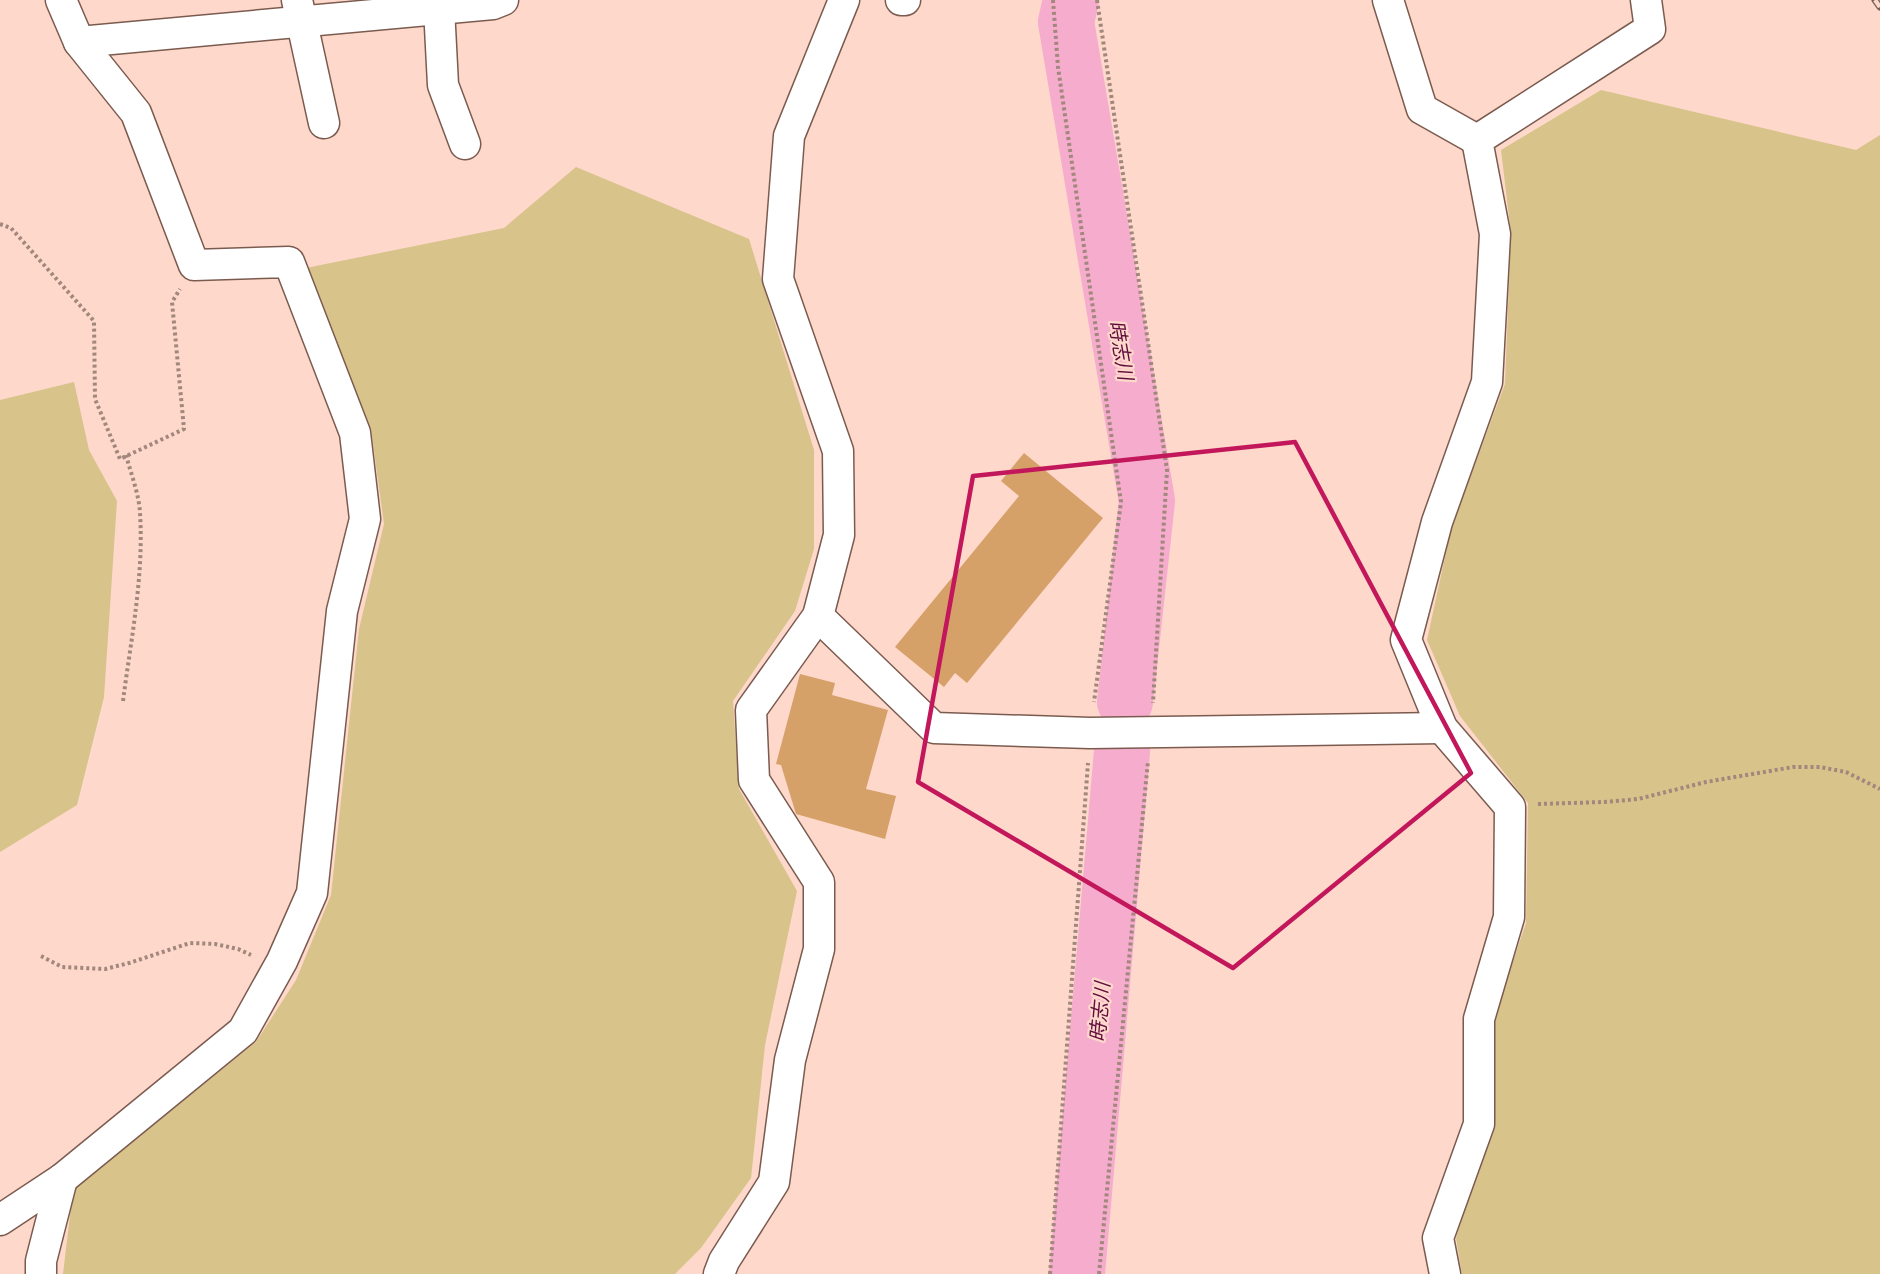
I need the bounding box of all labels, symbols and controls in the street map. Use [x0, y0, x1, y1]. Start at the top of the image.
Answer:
water label: 時志川 [1105, 318, 1139, 384]
water label: 時志川 [1084, 979, 1114, 1043]

